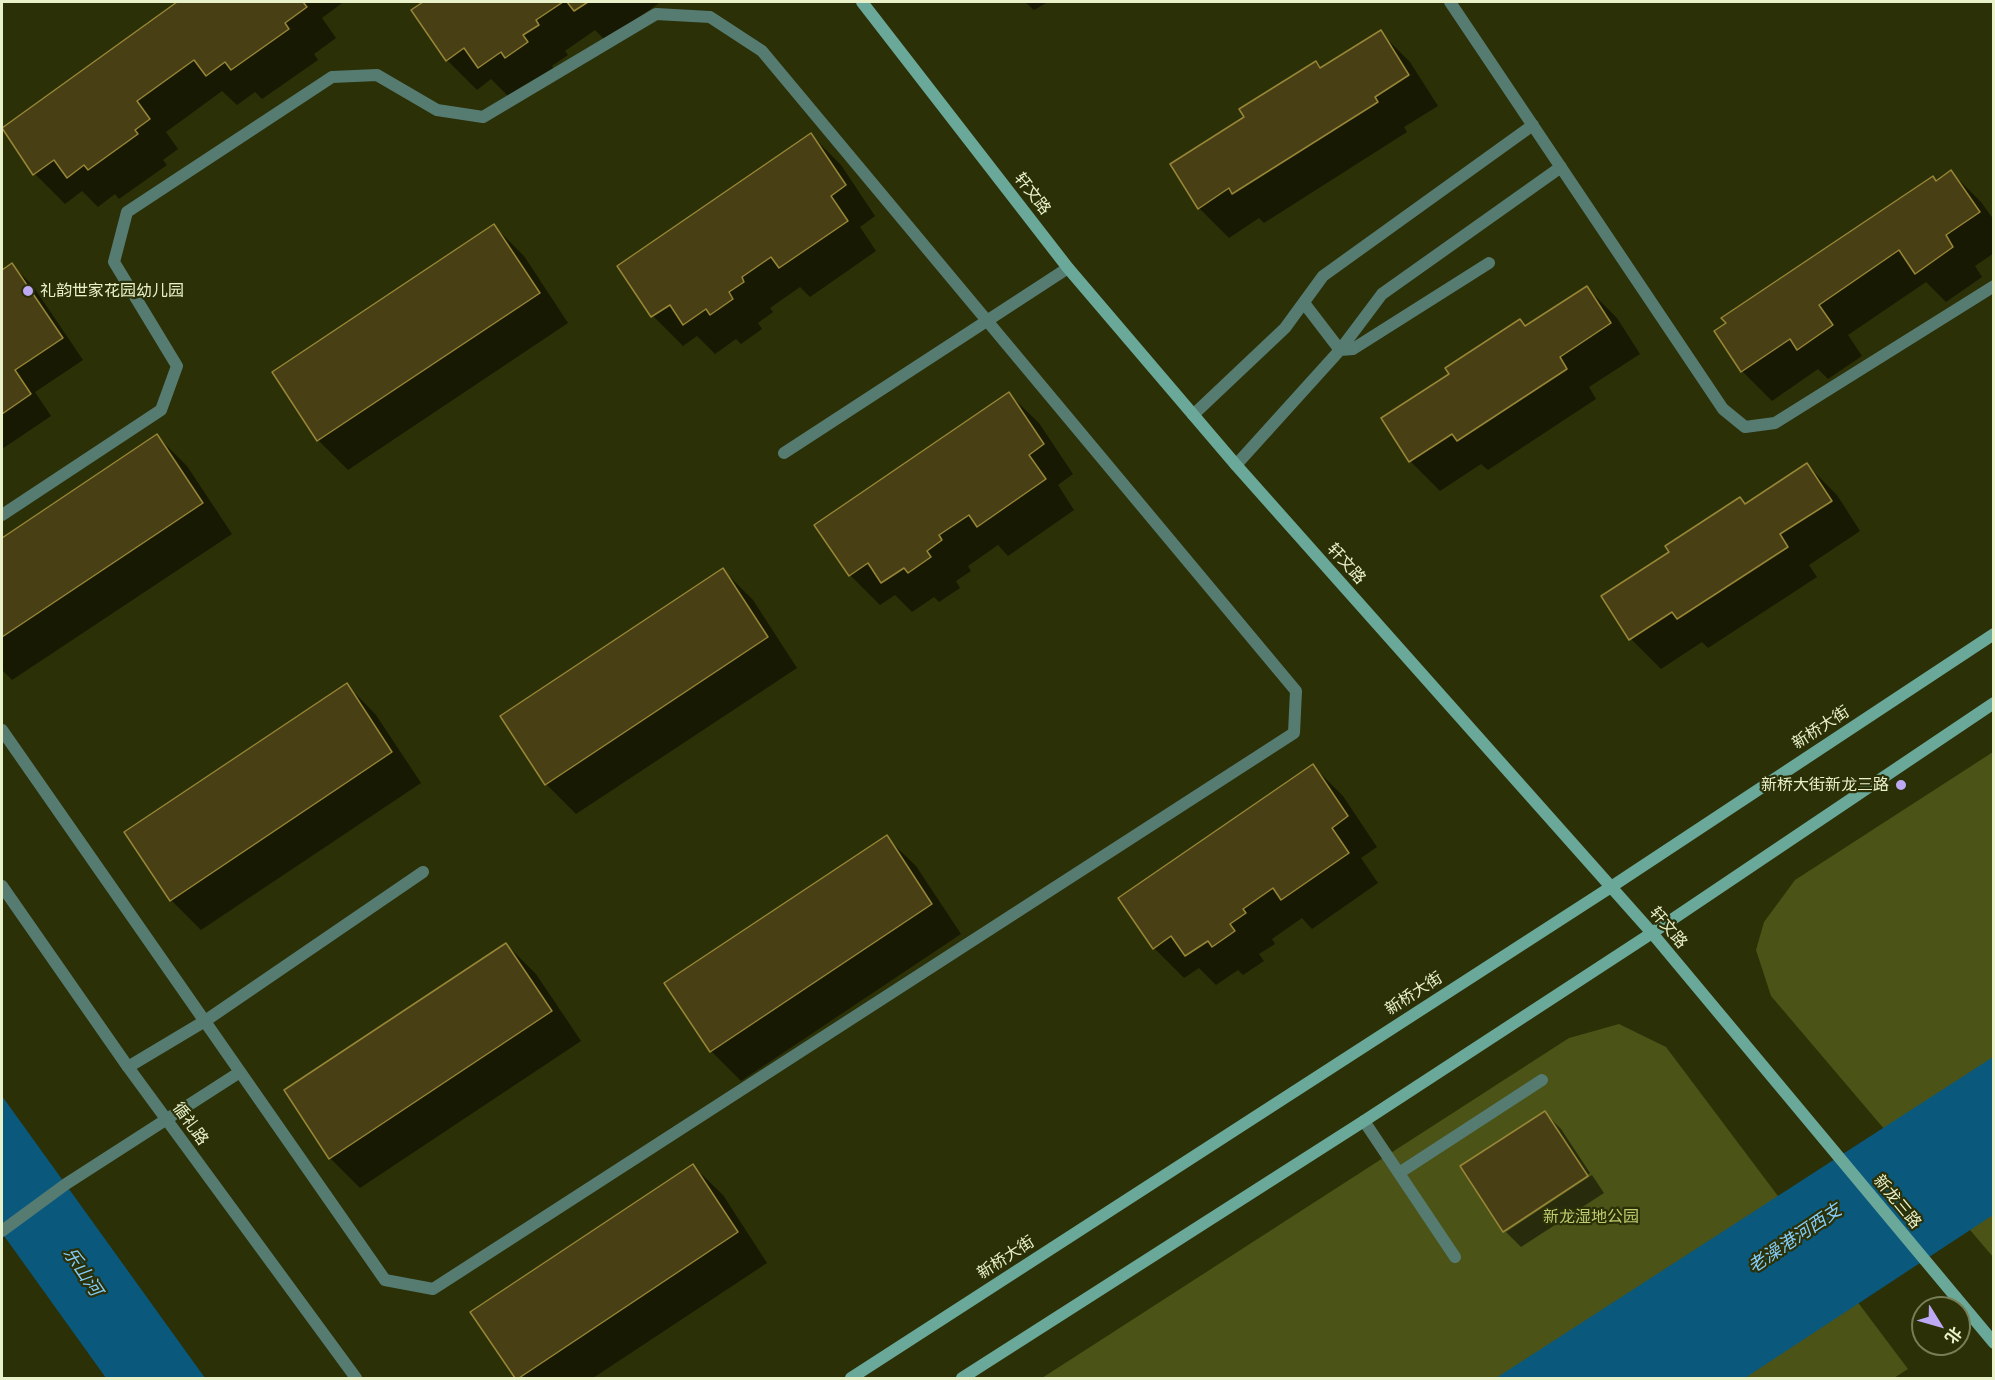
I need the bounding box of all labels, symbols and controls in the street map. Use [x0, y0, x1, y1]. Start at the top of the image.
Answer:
street label: 轩文路 [1010, 169, 1054, 219]
place label: 礼韵世家花园幼儿园 [40, 281, 184, 301]
marker: 礼韵世家花园幼儿园 [21, 284, 35, 298]
street label: 轩文路 [1323, 540, 1369, 588]
street label: 新桥大街 [1789, 703, 1853, 753]
place label: 新桥大街新龙三路 [1761, 775, 1889, 795]
marker: 新桥大街新龙三路 [1894, 778, 1908, 792]
street label: 轩文路 [1645, 903, 1691, 953]
street label: 新桥大街 [1382, 969, 1446, 1019]
street label: 循礼路 [168, 1099, 212, 1149]
street label: 新龙三路 [1869, 1171, 1925, 1233]
water label: 老澡港河西支 [1744, 1200, 1846, 1278]
park label: 新龙湿地公园 [1543, 1207, 1639, 1227]
street label: 新桥大街 [974, 1233, 1038, 1283]
water label: 乐山河 [58, 1244, 106, 1300]
north arrow [1911, 1296, 1971, 1356]
text: 北 [1940, 1323, 1967, 1349]

